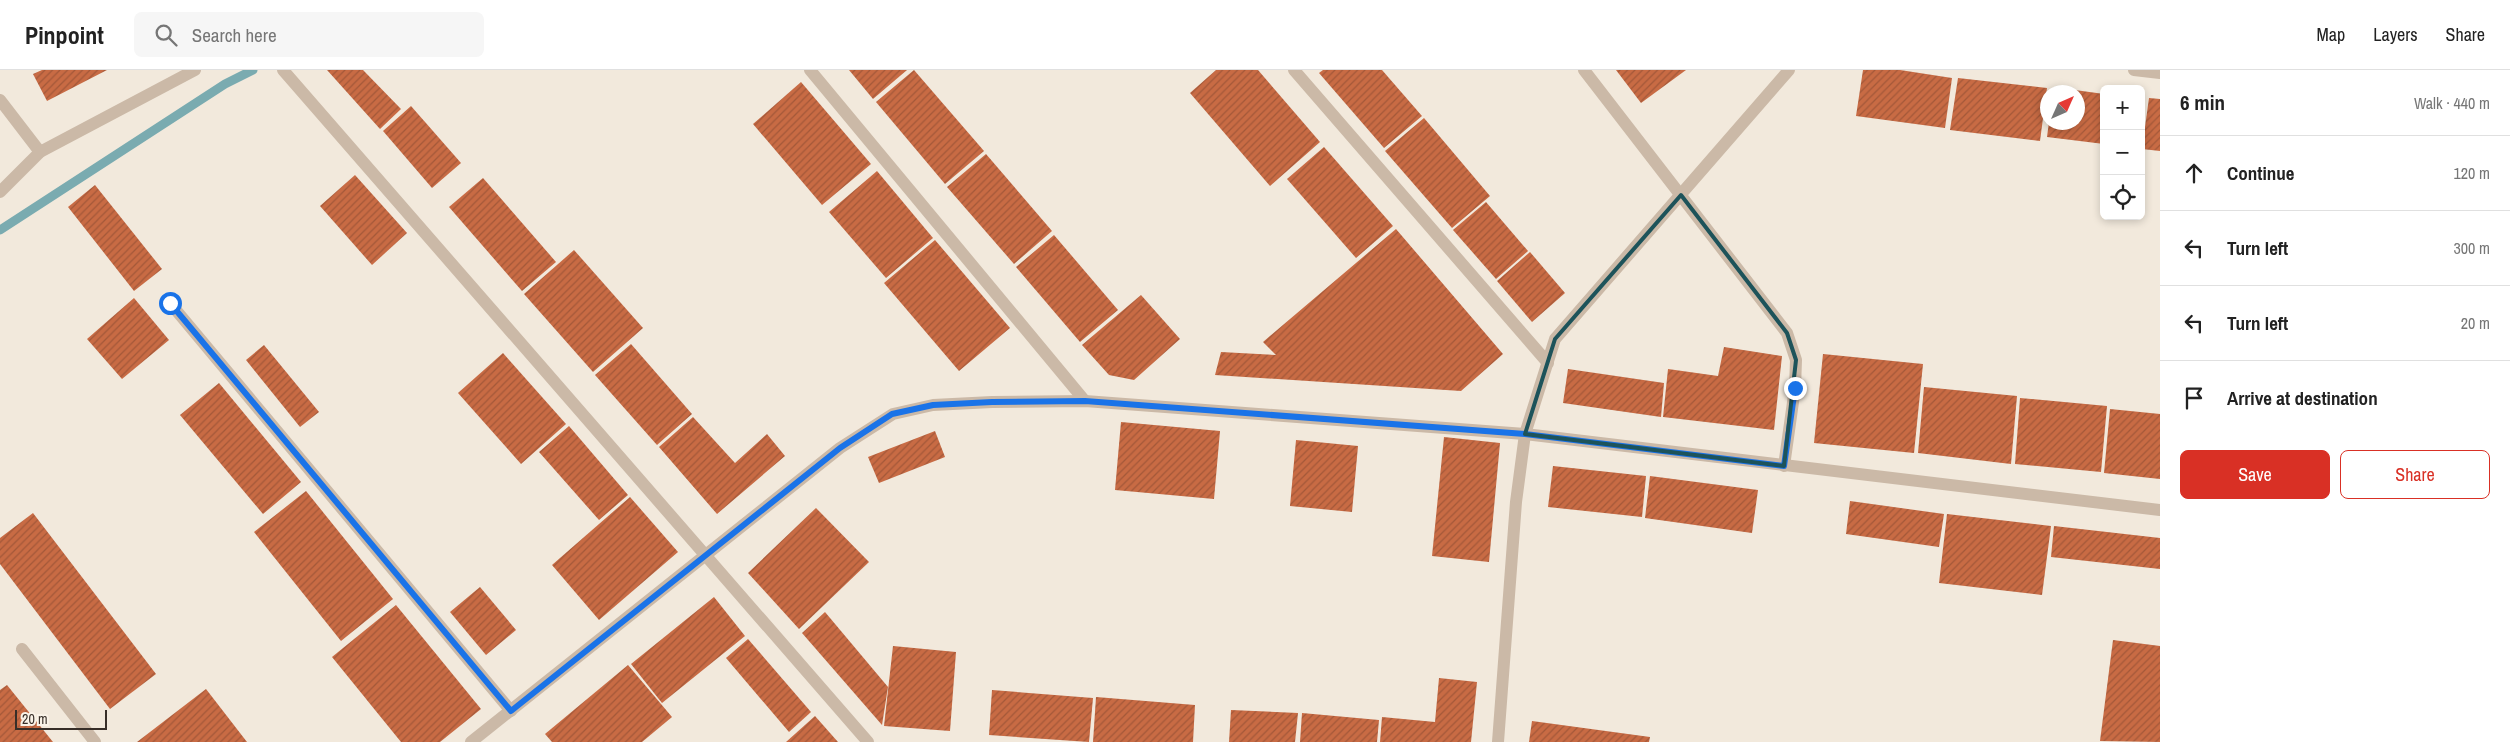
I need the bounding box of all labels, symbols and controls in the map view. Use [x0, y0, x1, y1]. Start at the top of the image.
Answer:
search box [134, 12, 484, 57]
text: Pinpoint [25, 19, 104, 51]
icon: search [152, 21, 180, 49]
text: Search here [192, 22, 277, 48]
text: Map [2317, 22, 2345, 47]
text: Layers [2373, 22, 2418, 47]
text: Share [2446, 22, 2485, 47]
north arrow [2040, 85, 2085, 130]
map controls [2100, 85, 2145, 220]
button: + [2100, 85, 2145, 130]
text: 6 min [2180, 88, 2225, 117]
text: Walk · 440 m [2414, 92, 2490, 114]
button: − [2100, 130, 2145, 175]
icon: ahead [2180, 159, 2208, 187]
text: Continue [2227, 160, 2295, 186]
text: 120 m [2454, 162, 2490, 184]
button: locate [2100, 175, 2145, 220]
icon: left [2180, 234, 2208, 262]
text: Turn left [2227, 235, 2288, 261]
text: 300 m [2454, 237, 2490, 259]
route start [159, 292, 182, 315]
icon: left [2180, 309, 2208, 337]
text: Turn left [2227, 310, 2288, 336]
text: 20 m [2461, 312, 2490, 334]
route end [1784, 377, 1807, 400]
icon: arrive [2180, 384, 2208, 412]
text: Arrive at destination [2227, 385, 2378, 411]
button: Save [2180, 450, 2330, 499]
button: Share [2340, 450, 2490, 499]
scale bar [15, 707, 108, 730]
text: 20 m [22, 710, 48, 728]

